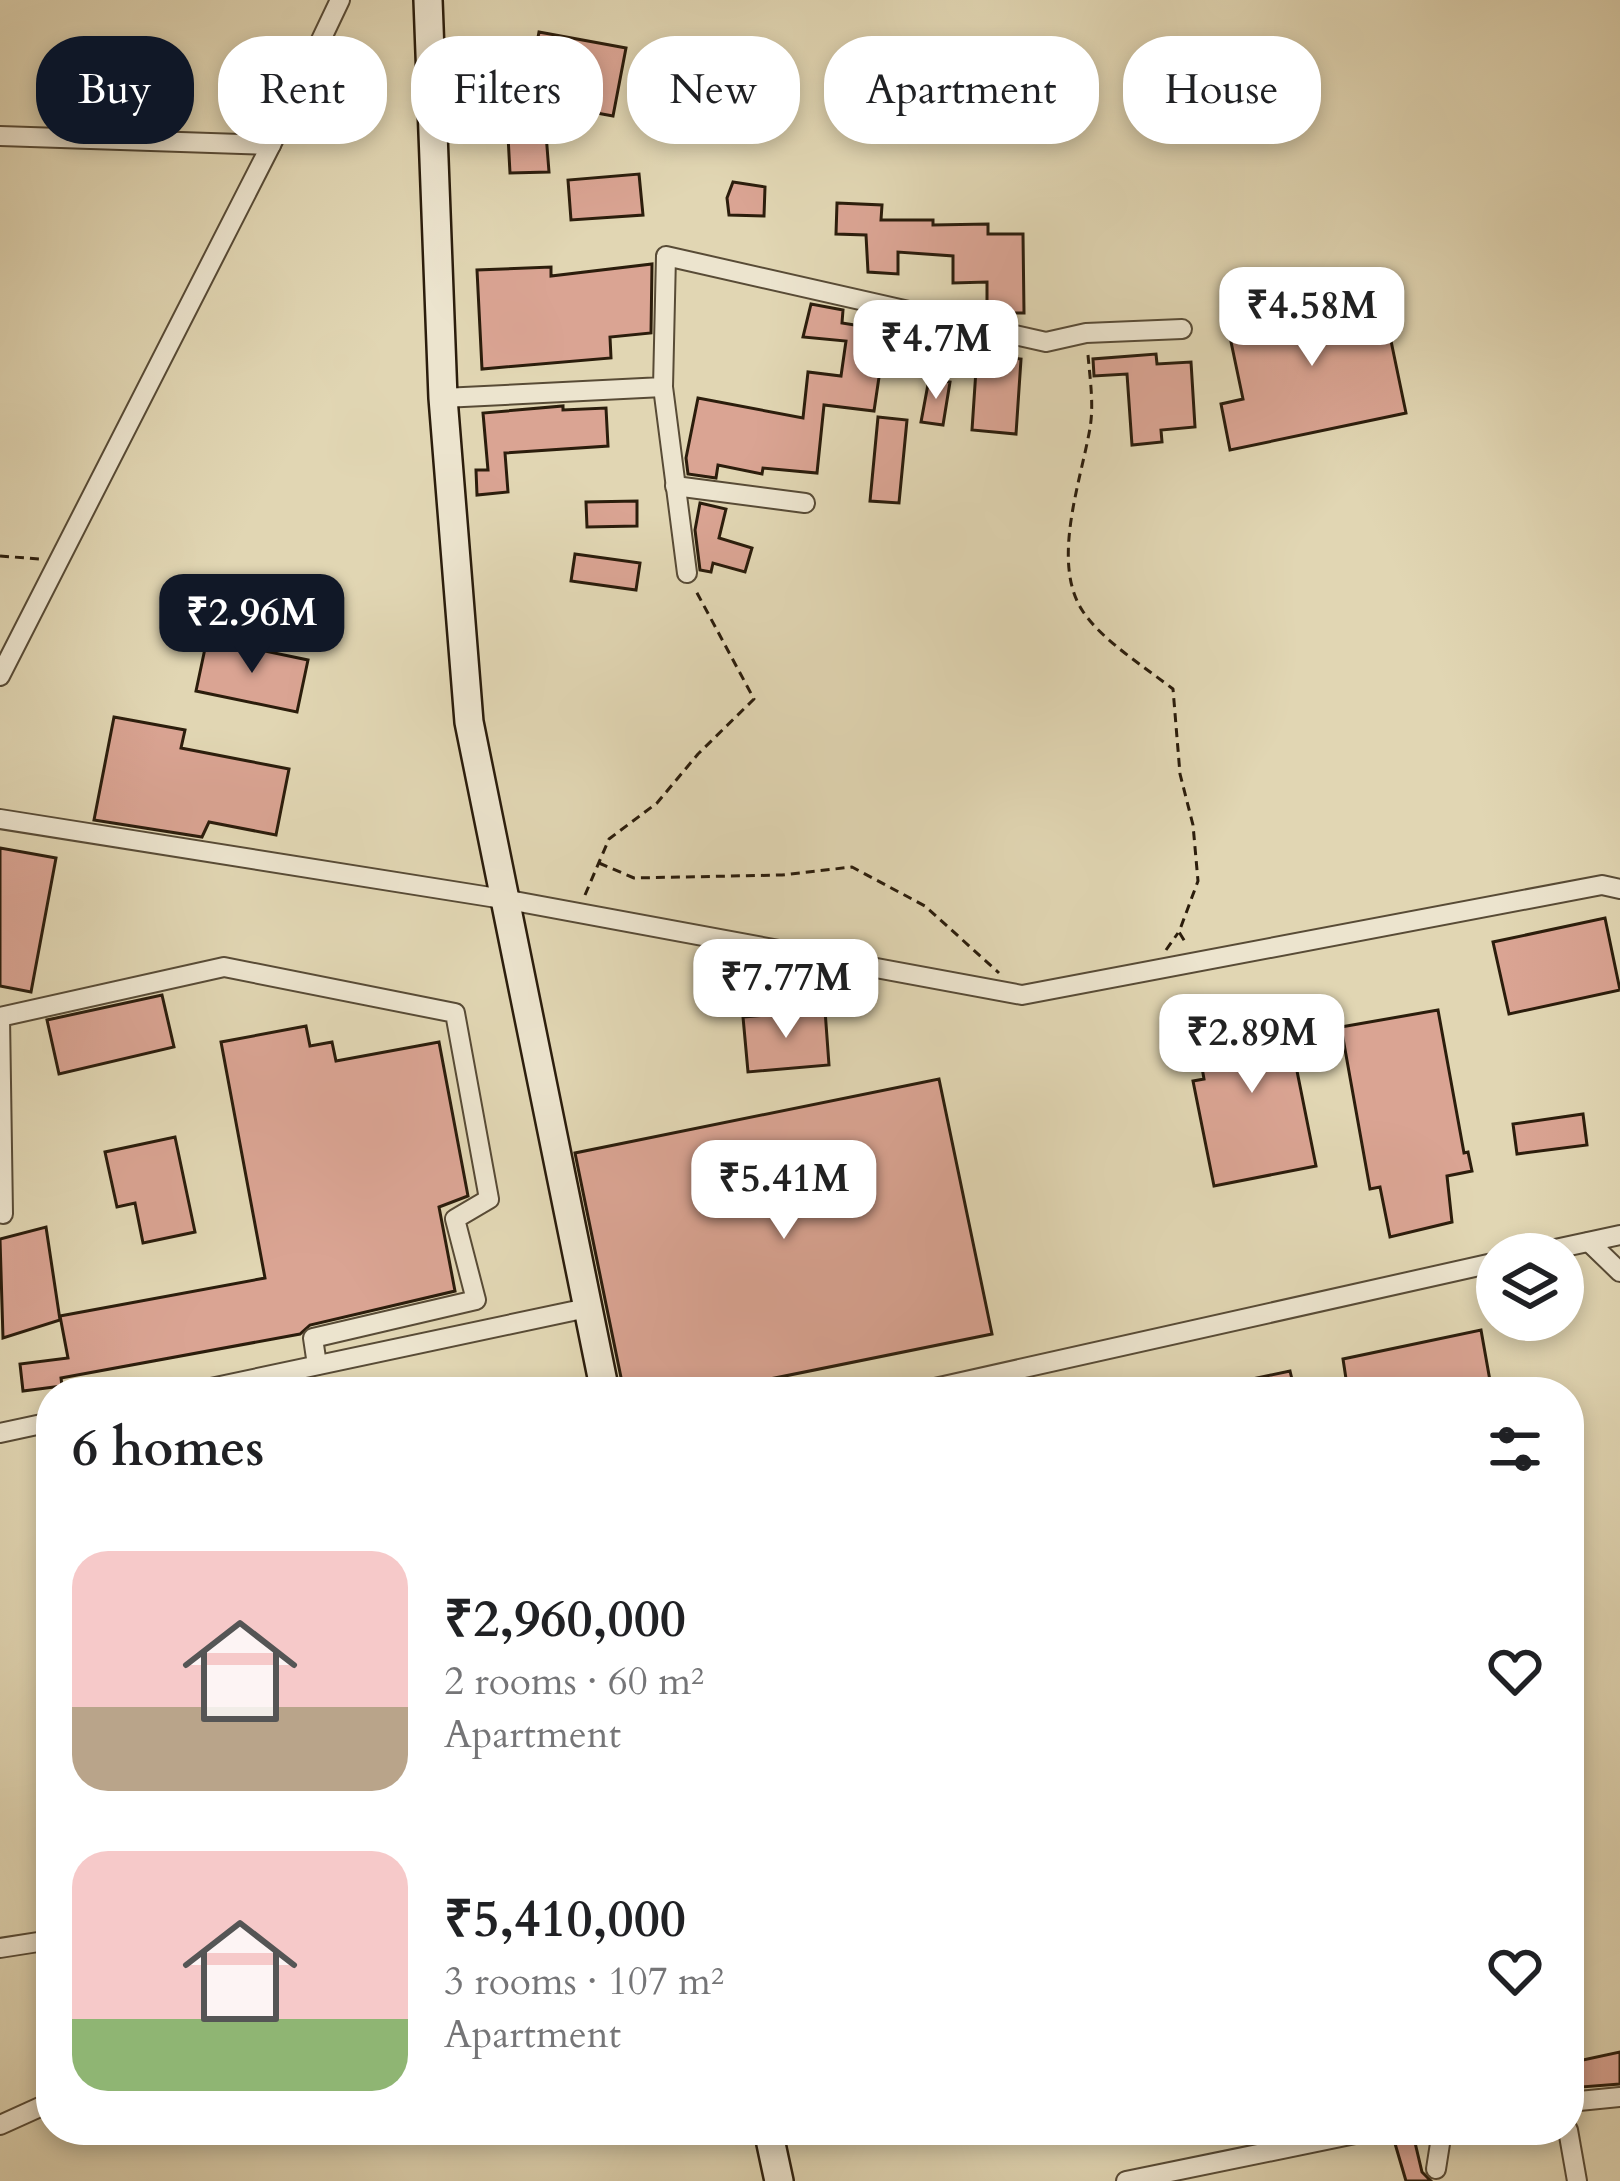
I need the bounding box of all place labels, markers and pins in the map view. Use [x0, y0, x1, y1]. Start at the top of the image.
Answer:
pin: ₹4.58M [1214, 267, 1410, 369]
pin: ₹4.7M [852, 300, 1020, 402]
pin: ₹2.96M [154, 574, 350, 676]
pin: ₹7.77M [688, 939, 884, 1041]
pin: ₹2.89M [1154, 994, 1350, 1096]
pin: ₹5.41M [686, 1140, 882, 1242]

